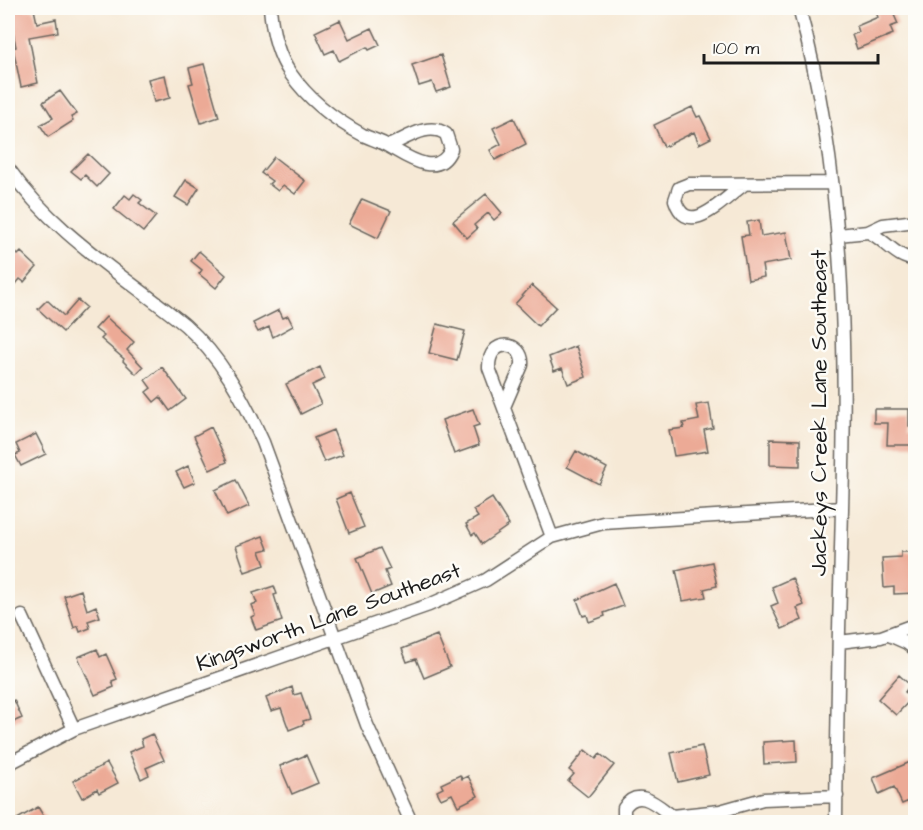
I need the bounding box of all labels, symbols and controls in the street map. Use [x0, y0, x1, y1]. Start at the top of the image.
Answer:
scale bar [704, 27, 878, 65]
text: 100 m [713, 36, 759, 61]
street label: Jackeys Creek Lane Southeast [804, 250, 836, 576]
street label: Kingsworth Lane Southeast [192, 555, 466, 681]

